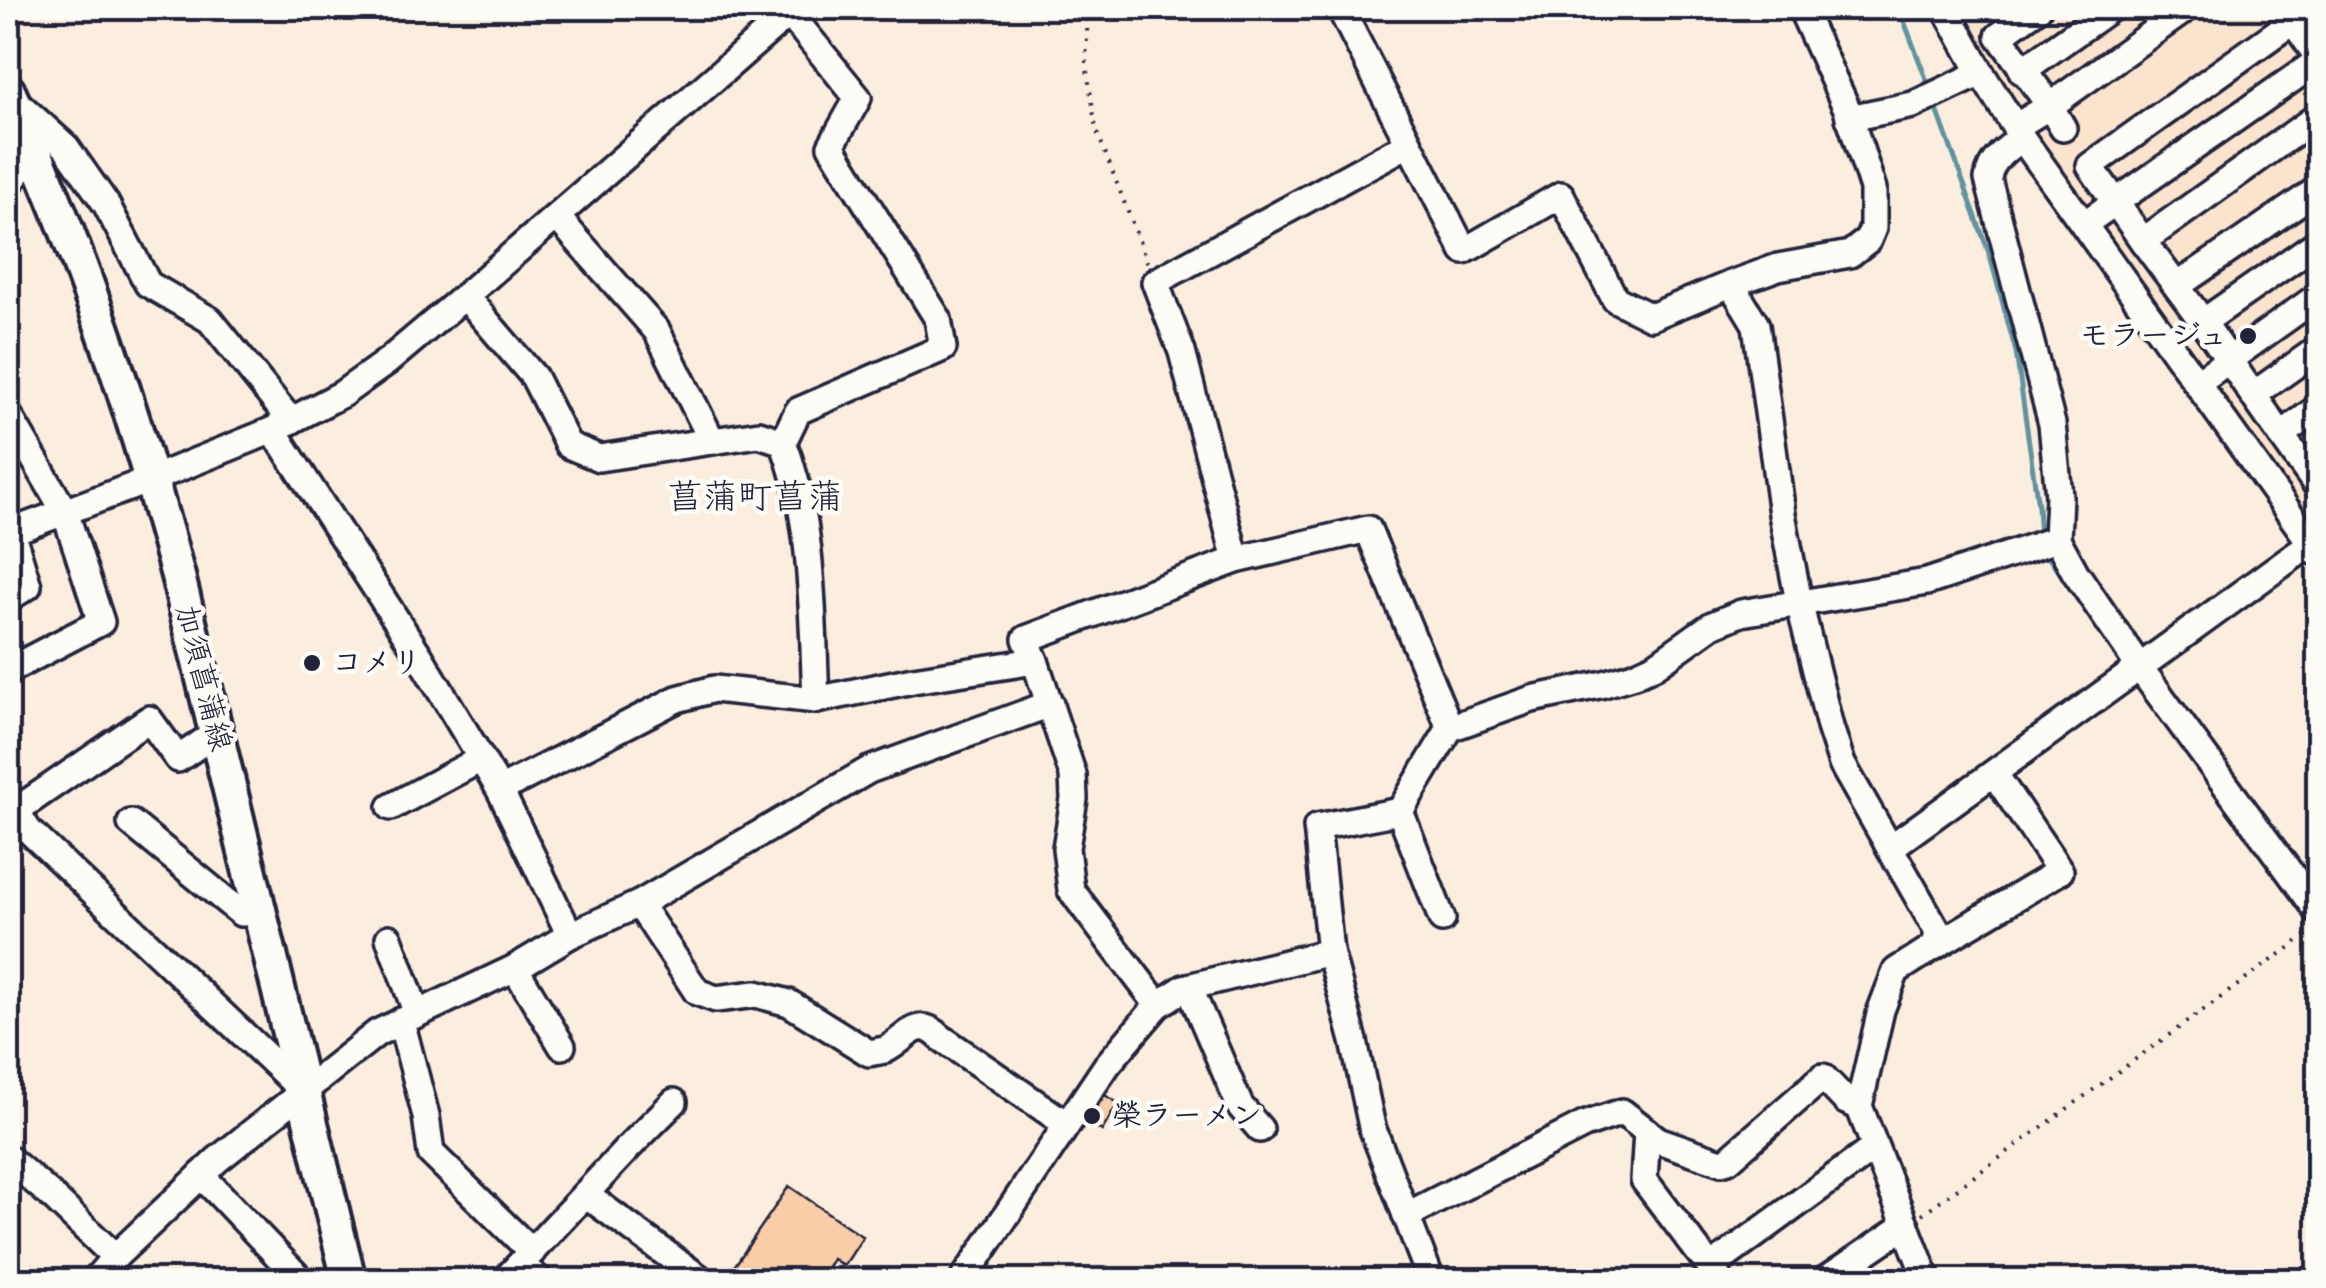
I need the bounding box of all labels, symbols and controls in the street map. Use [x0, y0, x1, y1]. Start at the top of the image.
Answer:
place label: モラージュ [2080, 315, 2228, 357]
marker: モラージュ [2237, 325, 2259, 347]
district label: 菖蒲町菖蒲 [667, 473, 843, 522]
street label: 加須菖蒲線 [164, 600, 242, 756]
place label: コメリ [332, 642, 422, 684]
marker: コメリ [301, 652, 323, 674]
place label: 榮ラーメン [1112, 1095, 1262, 1137]
marker: 榮ラーメン [1081, 1105, 1103, 1127]

